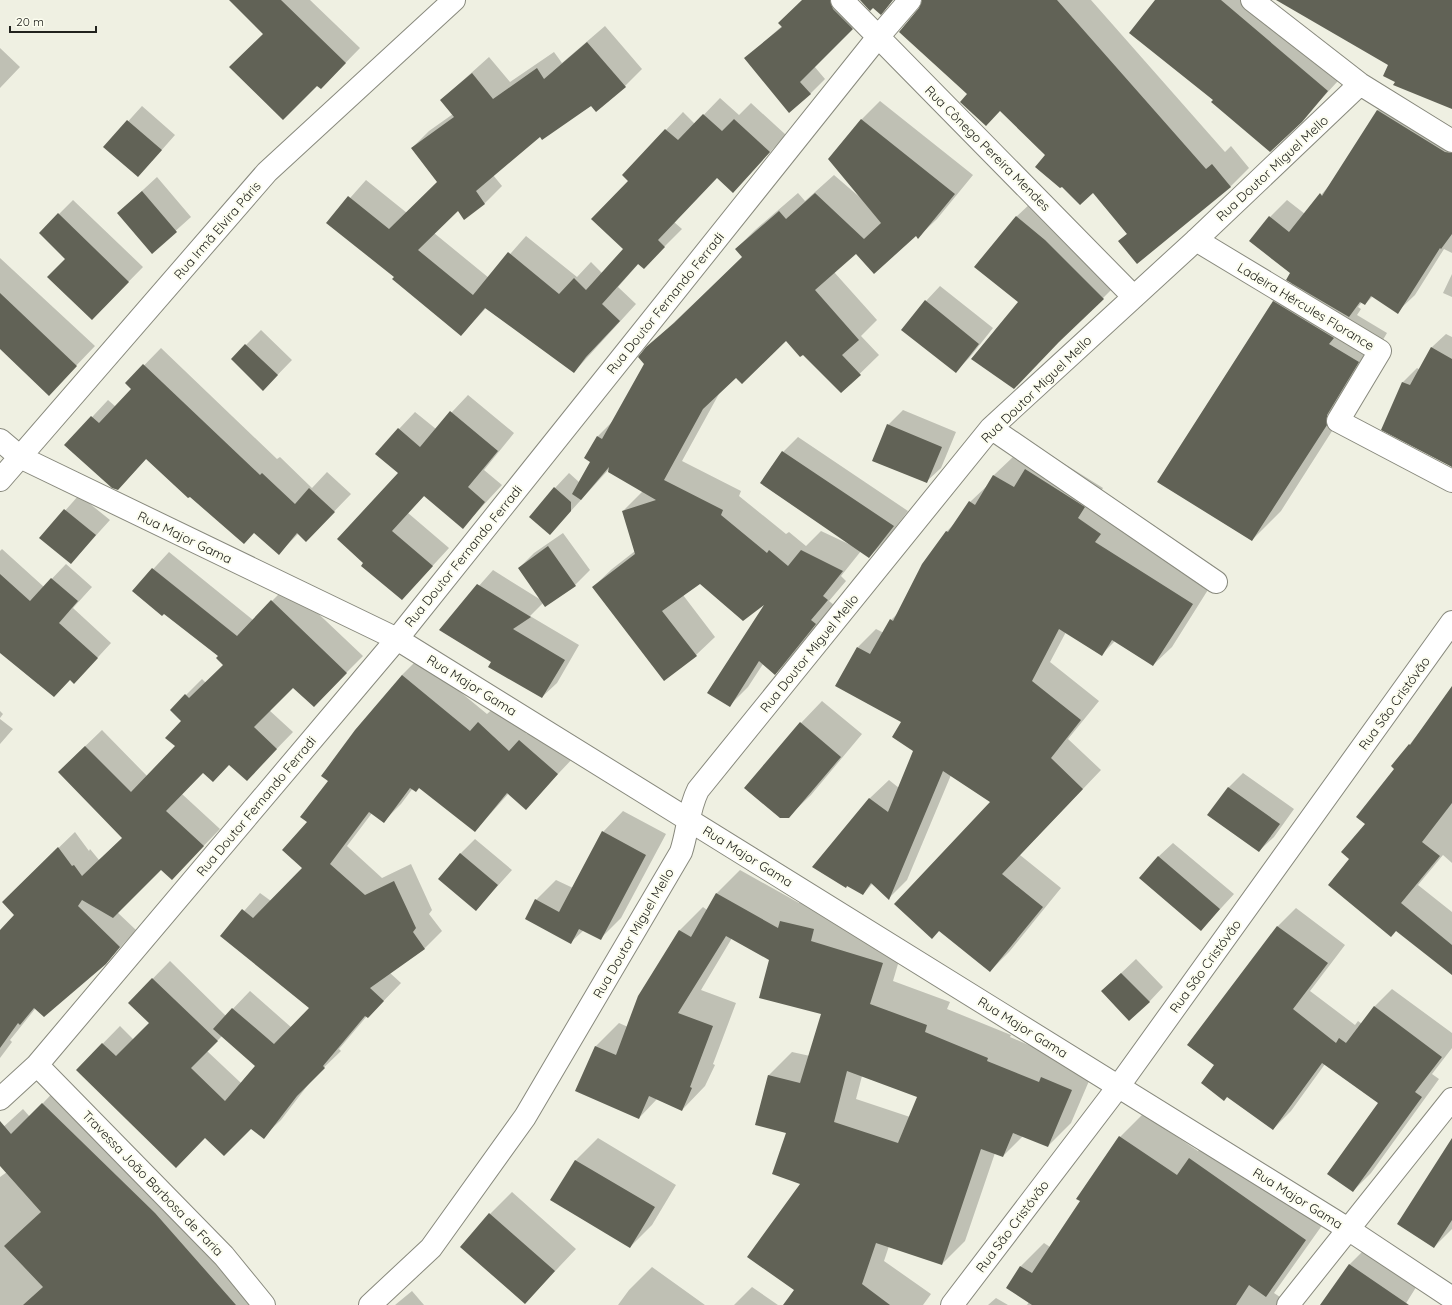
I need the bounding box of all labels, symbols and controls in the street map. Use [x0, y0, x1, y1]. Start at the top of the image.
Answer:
scale bar [10, 8, 96, 34]
text: 20 m [16, 14, 44, 29]
street label: Rua Cônego Pereira Mendes [922, 82, 1054, 214]
street label: Rua Doutor Miguel Mello [1213, 112, 1331, 224]
street label: Rua Irmã Elvira Páris [170, 178, 264, 282]
street label: Rua Doutor Fernando Ferradi [603, 229, 727, 377]
street label: Ladeira Hércules Florance [1235, 259, 1377, 353]
street label: Rua Doutor Miguel Mello [977, 332, 1095, 446]
street label: Rua Doutor Fernando Ferradi [401, 482, 525, 630]
street label: Rua Major Gama [135, 507, 235, 567]
street label: Rua Doutor Miguel Mello [756, 591, 862, 715]
street label: Rua Major Gama [424, 651, 520, 719]
street label: Rua São Cristóvão [1355, 653, 1433, 753]
street label: Rua Doutor Fernando Ferradi [193, 733, 319, 879]
street label: Rua Major Gama [700, 822, 796, 890]
street label: Rua Doutor Miguel Mello [589, 865, 677, 1001]
street label: Rua São Cristóvão [1166, 916, 1244, 1016]
street label: Rua Major Gama [975, 993, 1071, 1061]
street label: Travessa João Barbosa de Faria [79, 1107, 227, 1259]
street label: Rua Major Gama [1250, 1164, 1346, 1232]
street label: Rua São Cristóvão [972, 1177, 1052, 1275]

